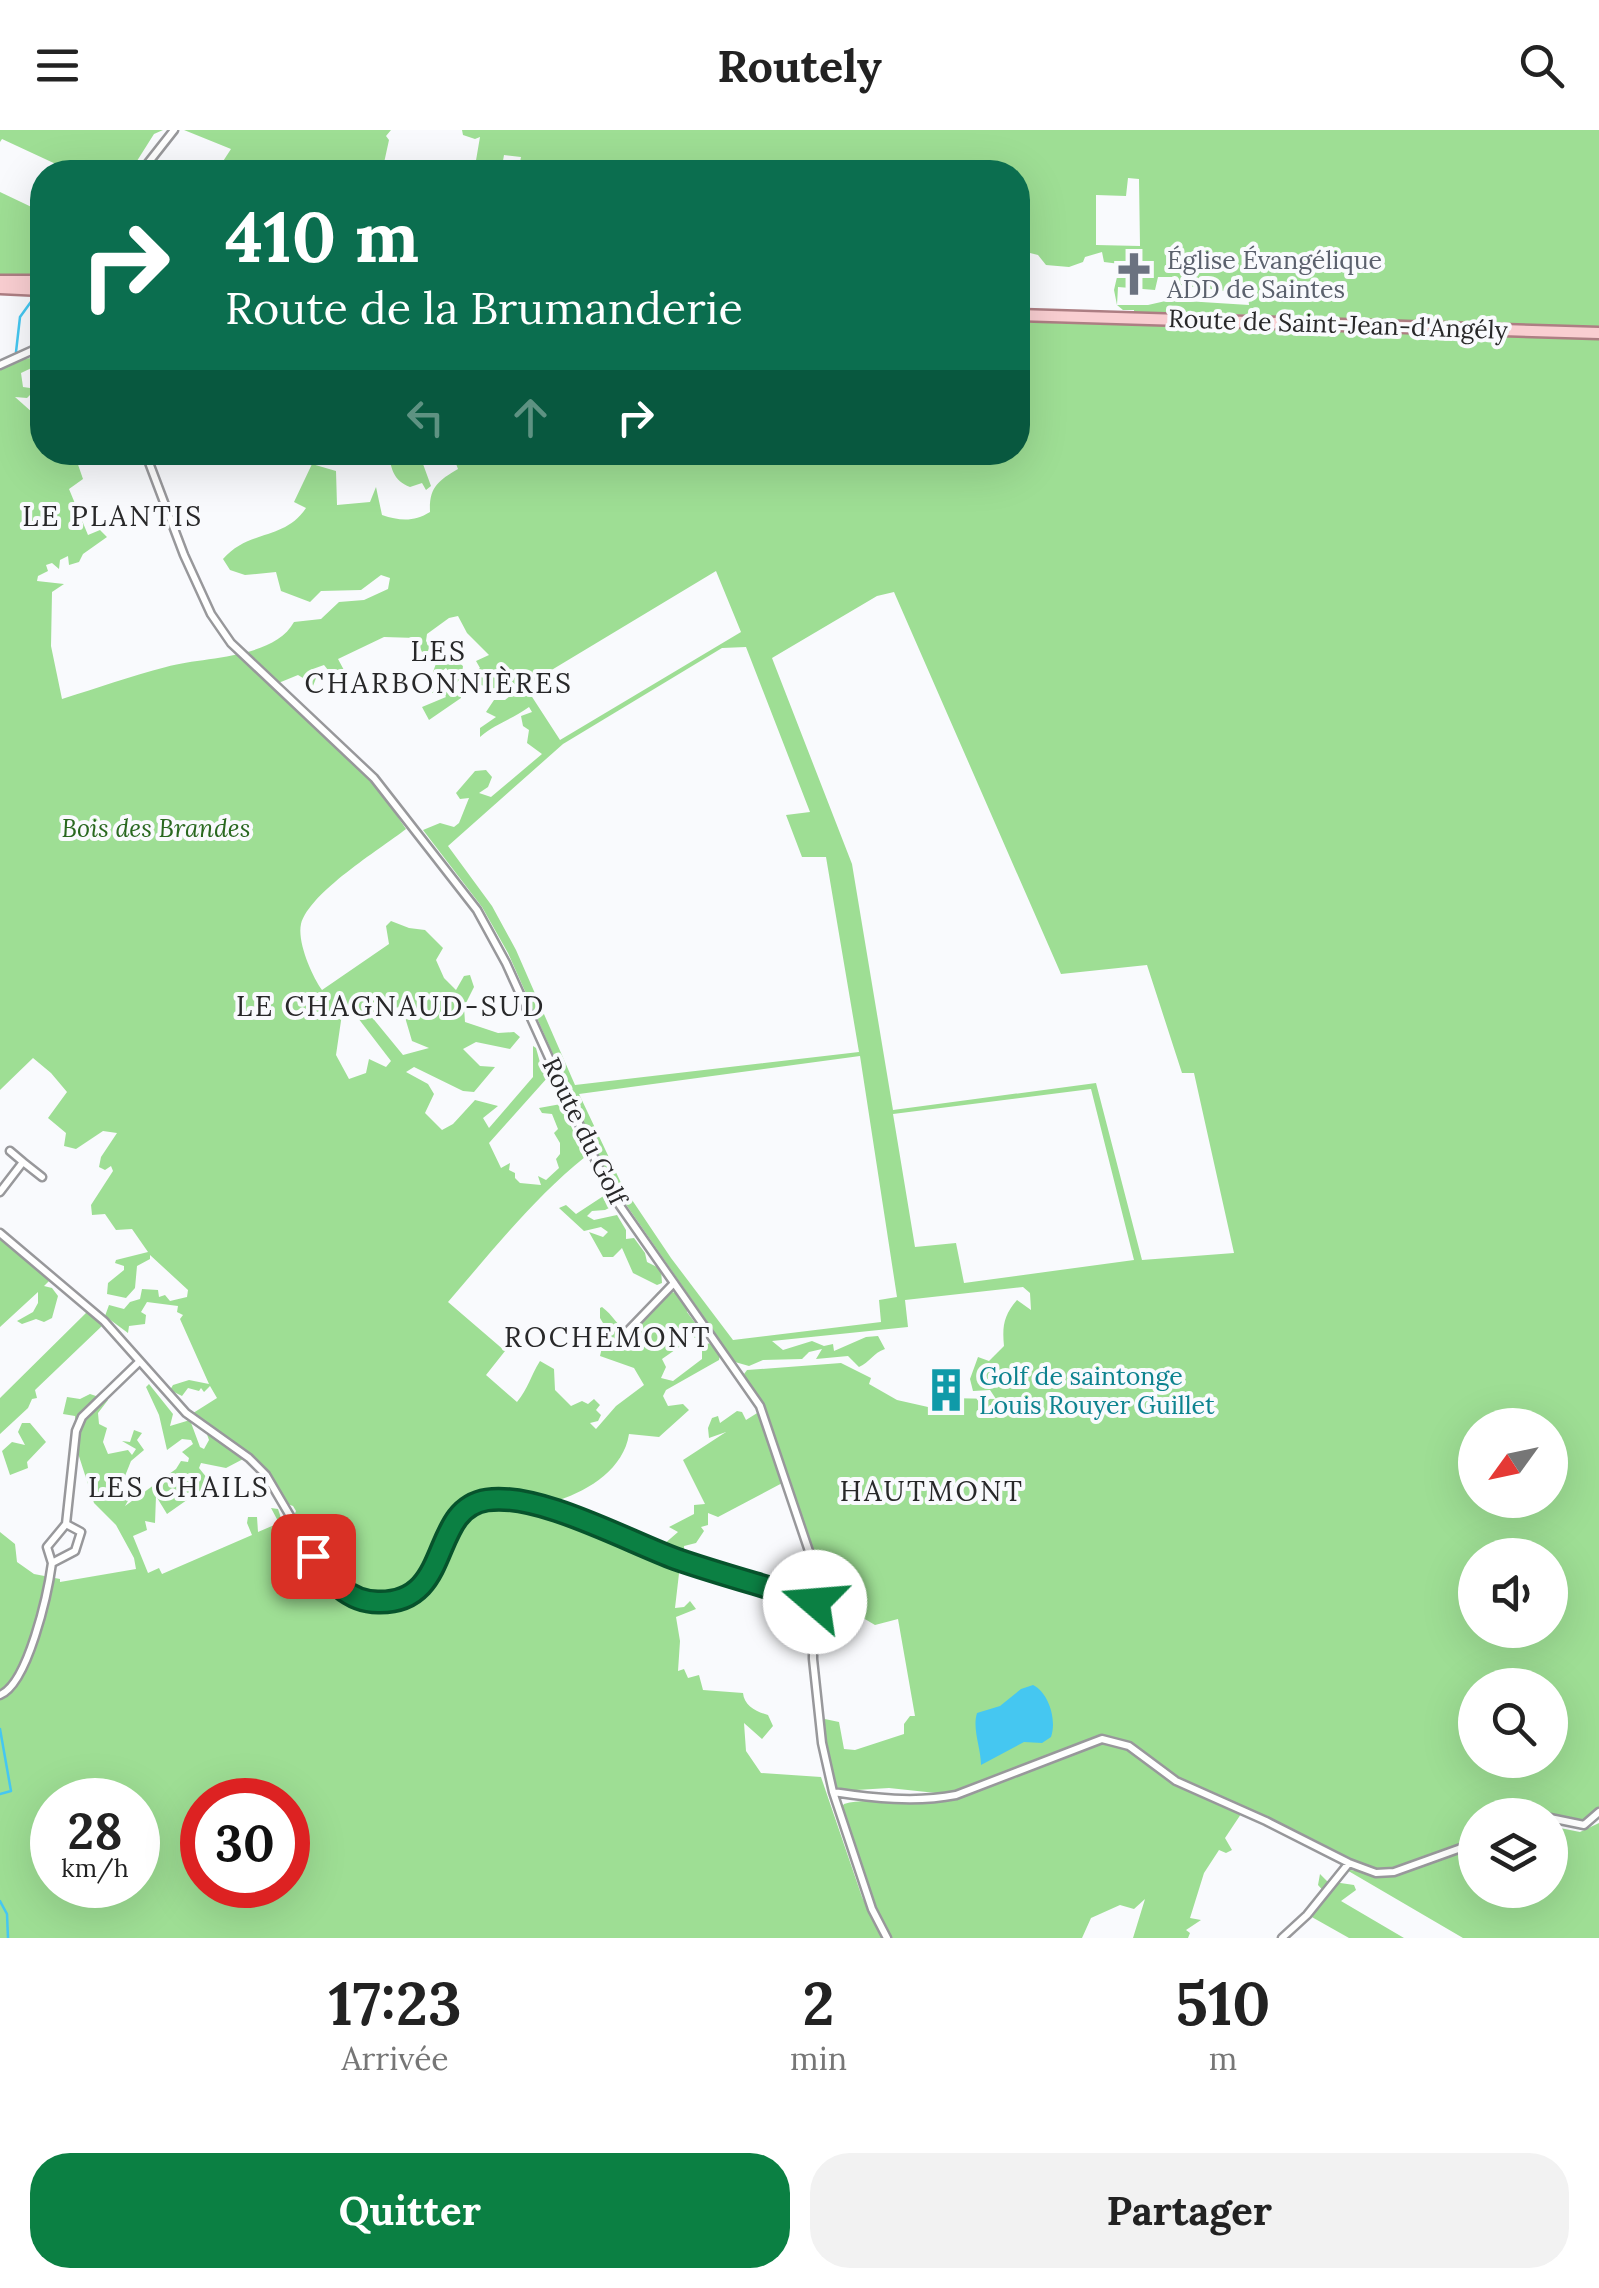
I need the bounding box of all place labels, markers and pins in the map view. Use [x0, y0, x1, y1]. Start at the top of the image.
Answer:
place label: Église Évangélique ADD de Saintes [1166, 244, 1382, 305]
church icon: Église Évangélique ADD de Saintes [1110, 250, 1158, 298]
place label: Golf de saintonge Louis Rouyer Guillet [979, 1360, 1215, 1421]
building icon: Golf de saintonge Louis Rouyer Guillet [922, 1366, 970, 1414]
pin [271, 1514, 356, 1599]

